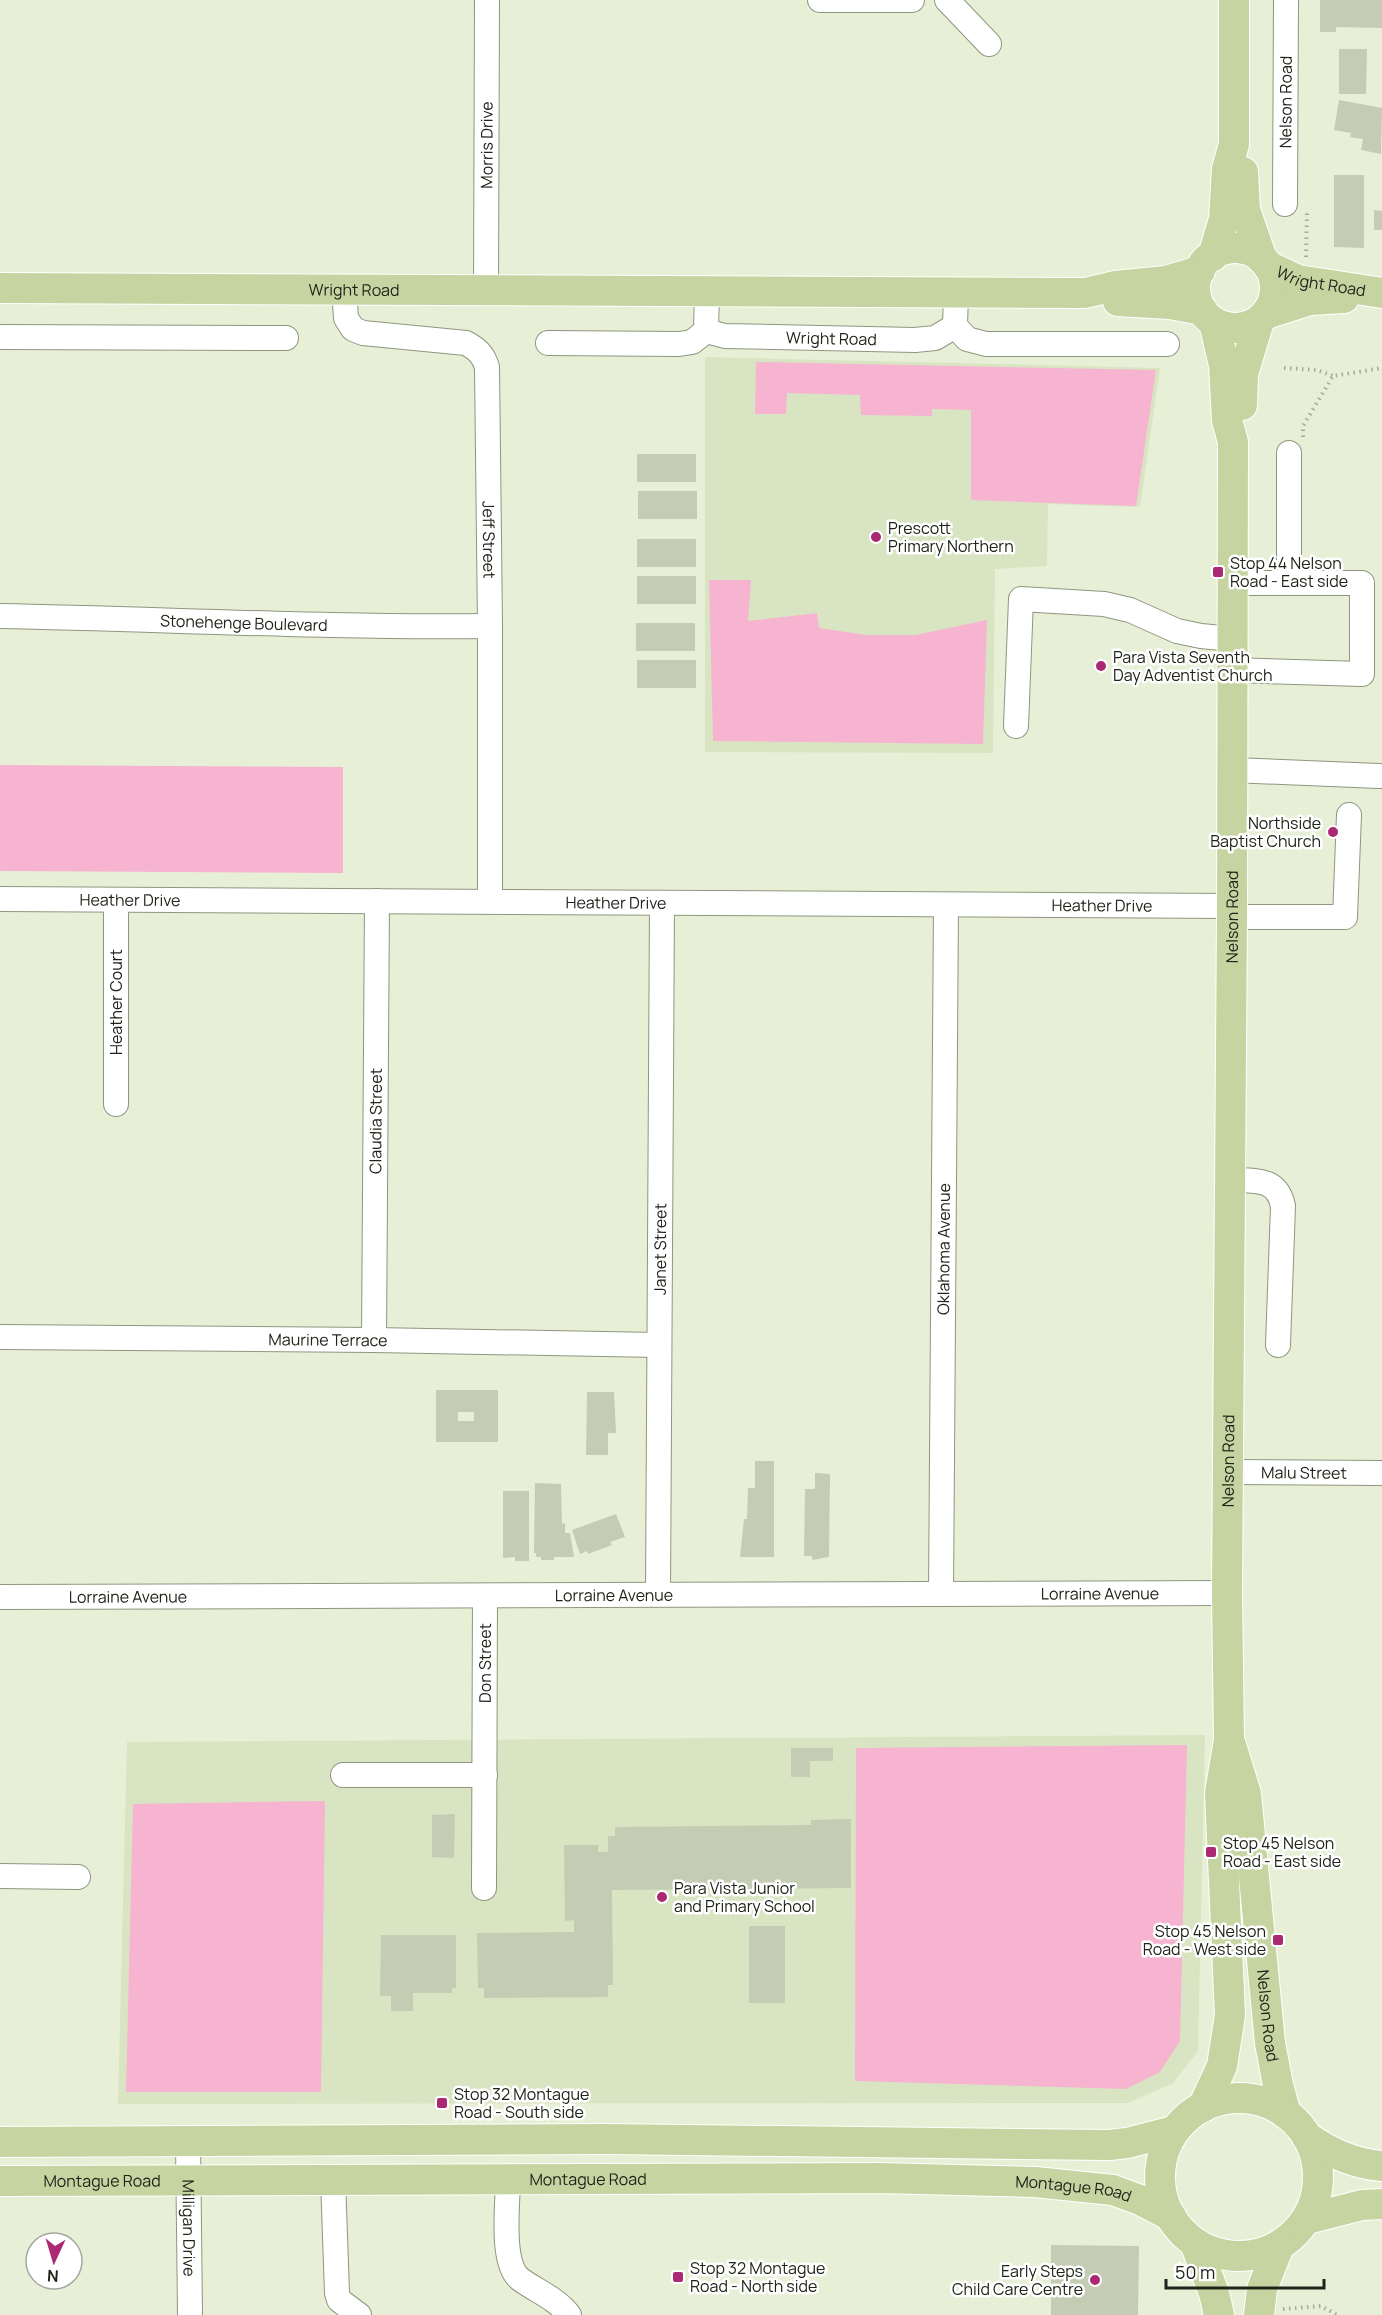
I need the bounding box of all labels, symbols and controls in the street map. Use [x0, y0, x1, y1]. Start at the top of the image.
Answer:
street label: Nelson Road [1274, 56, 1297, 148]
street label: Morris Drive [475, 101, 498, 189]
street label: Wright Road [1273, 260, 1367, 301]
street label: Wright Road [308, 278, 400, 301]
street label: Wright Road [786, 326, 877, 350]
street label: Jeff Street [478, 501, 500, 579]
place label: Prescott Primary Northern [888, 517, 1014, 557]
marker: Prescott Primary Northern [869, 530, 883, 544]
place label: Stop 44 Nelson Road - East side [1230, 552, 1348, 592]
marker: Stop 44 Nelson Road - East side [1211, 565, 1225, 579]
street label: Stonehenge Boulevard [160, 609, 328, 636]
place label: Para Vista Seventh Day Adventist Church [1113, 646, 1272, 686]
marker: Para Vista Seventh Day Adventist Church [1094, 659, 1108, 673]
place label: Northside Baptist Church [1210, 812, 1321, 852]
marker: Northside Baptist Church [1326, 825, 1340, 839]
street label: Nelson Road [1221, 871, 1243, 963]
street label: Heather Drive [80, 888, 180, 911]
street label: Heather Drive [566, 891, 666, 914]
street label: Heather Drive [1052, 894, 1152, 917]
street label: Heather Court [105, 949, 127, 1055]
street label: Claudia Street [364, 1068, 387, 1174]
street label: Oklahoma Avenue [932, 1183, 955, 1315]
street label: Janet Street [649, 1203, 671, 1295]
street label: Maurine Terrace [268, 1328, 388, 1351]
street label: Nelson Road [1217, 1414, 1239, 1507]
street label: Malu Street [1261, 1461, 1347, 1484]
street label: Lorraine Avenue [1041, 1582, 1159, 1605]
street label: Lorraine Avenue [555, 1584, 673, 1606]
street label: Lorraine Avenue [69, 1585, 187, 1608]
street label: Don Street [474, 1623, 496, 1703]
place label: Stop 45 Nelson Road - East side [1223, 1832, 1341, 1872]
marker: Stop 45 Nelson Road - East side [1204, 1845, 1218, 1859]
place label: Para Vista Junior and Primary School [674, 1877, 815, 1917]
marker: Para Vista Junior and Primary School [655, 1890, 669, 1904]
place label: Stop 45 Nelson Road - West side [1143, 1920, 1266, 1960]
marker: Stop 45 Nelson Road - West side [1271, 1933, 1285, 1947]
street label: Nelson Road [1252, 1969, 1284, 2064]
place label: Stop 32 Montague Road - South side [454, 2083, 589, 2123]
marker: Stop 32 Montague Road - South side [435, 2096, 449, 2110]
street label: Montague Road [529, 2168, 647, 2190]
street label: Montague Road [43, 2169, 161, 2192]
street label: Montague Road [1015, 2170, 1135, 2207]
street label: Milligan Drive [177, 2179, 201, 2277]
north arrow [24, 2231, 84, 2291]
scale bar [1166, 2252, 1324, 2290]
place label: Stop 32 Montague Road - North side [690, 2257, 825, 2297]
place label: Early Steps Child Care Centre [952, 2260, 1083, 2300]
text: 50 m [1175, 2260, 1215, 2284]
text: N [46, 2265, 59, 2287]
marker: Stop 32 Montague Road - North side [671, 2270, 685, 2284]
marker: Early Steps Child Care Centre [1088, 2273, 1102, 2287]

